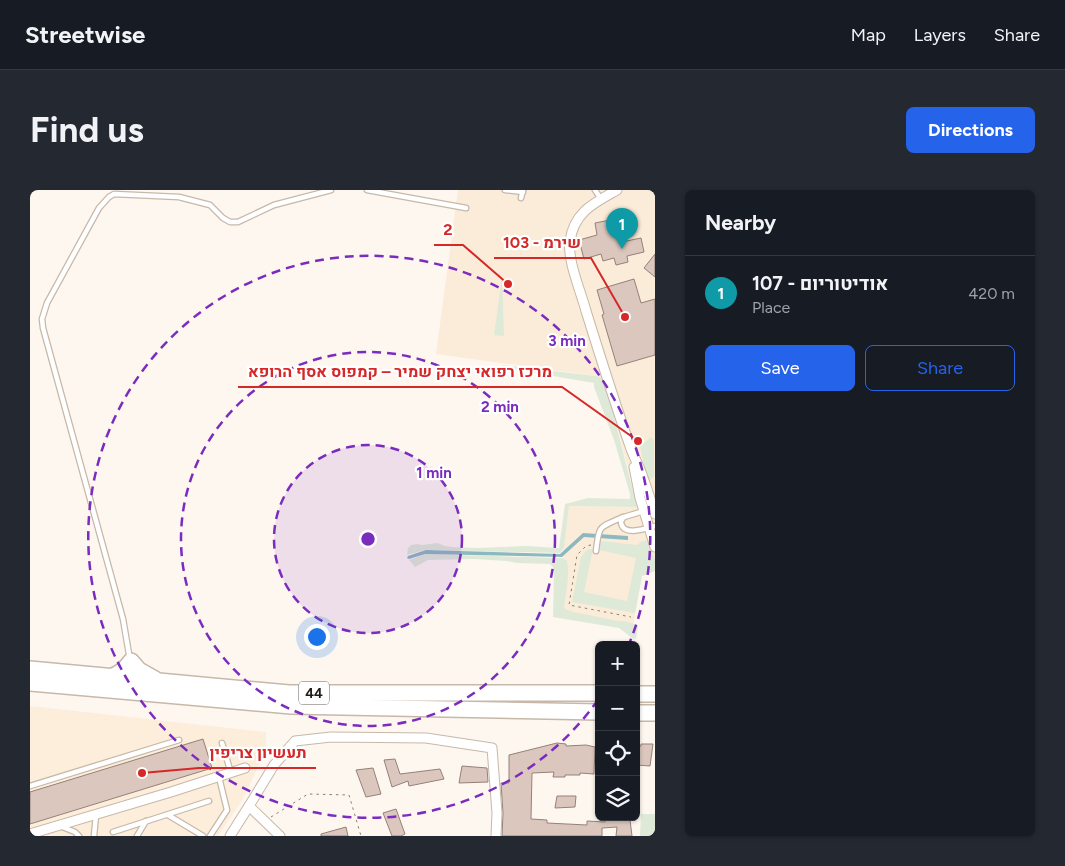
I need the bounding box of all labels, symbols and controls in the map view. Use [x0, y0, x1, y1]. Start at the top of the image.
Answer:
text: Streetwise [25, 20, 145, 49]
text: Map [851, 24, 886, 46]
text: Layers [914, 24, 966, 46]
text: Share [994, 24, 1040, 46]
button: Directions [906, 107, 1035, 153]
text: Find us [30, 109, 144, 151]
pin: 1 [606, 208, 638, 249]
text: Nearby [705, 210, 776, 235]
callout: 2 [434, 214, 463, 245]
text: 2 [443, 220, 453, 239]
callout: 103 - שירמ [494, 227, 591, 258]
text: 103 - שירמ [503, 233, 581, 252]
text: 107 - אודיטוריום [752, 272, 888, 295]
text: 1 [718, 284, 724, 303]
text: 420 m [968, 284, 1015, 303]
text: Place [752, 298, 790, 317]
text: 3 min [548, 332, 586, 350]
button: Save [705, 345, 855, 391]
button: Share [865, 345, 1015, 391]
callout: מרכז רפואי יצחק שמיר – קמפוס אסף הרופא [238, 356, 562, 387]
text: מרכז רפואי יצחק שמיר – קמפוס אסף הרופא [248, 362, 552, 381]
text: 2 min [481, 398, 519, 416]
text: 1 min [416, 464, 452, 482]
centre of rings [359, 530, 377, 548]
your location [304, 624, 330, 650]
map controls [595, 641, 640, 821]
button: + [595, 641, 640, 686]
road number: 44 [299, 682, 329, 704]
button: − [595, 686, 640, 731]
button: locate [595, 731, 640, 776]
callout: תעשיון צריפין [199, 737, 316, 768]
text: תעשיון צריפין [209, 743, 307, 762]
button: layers [595, 776, 640, 821]

